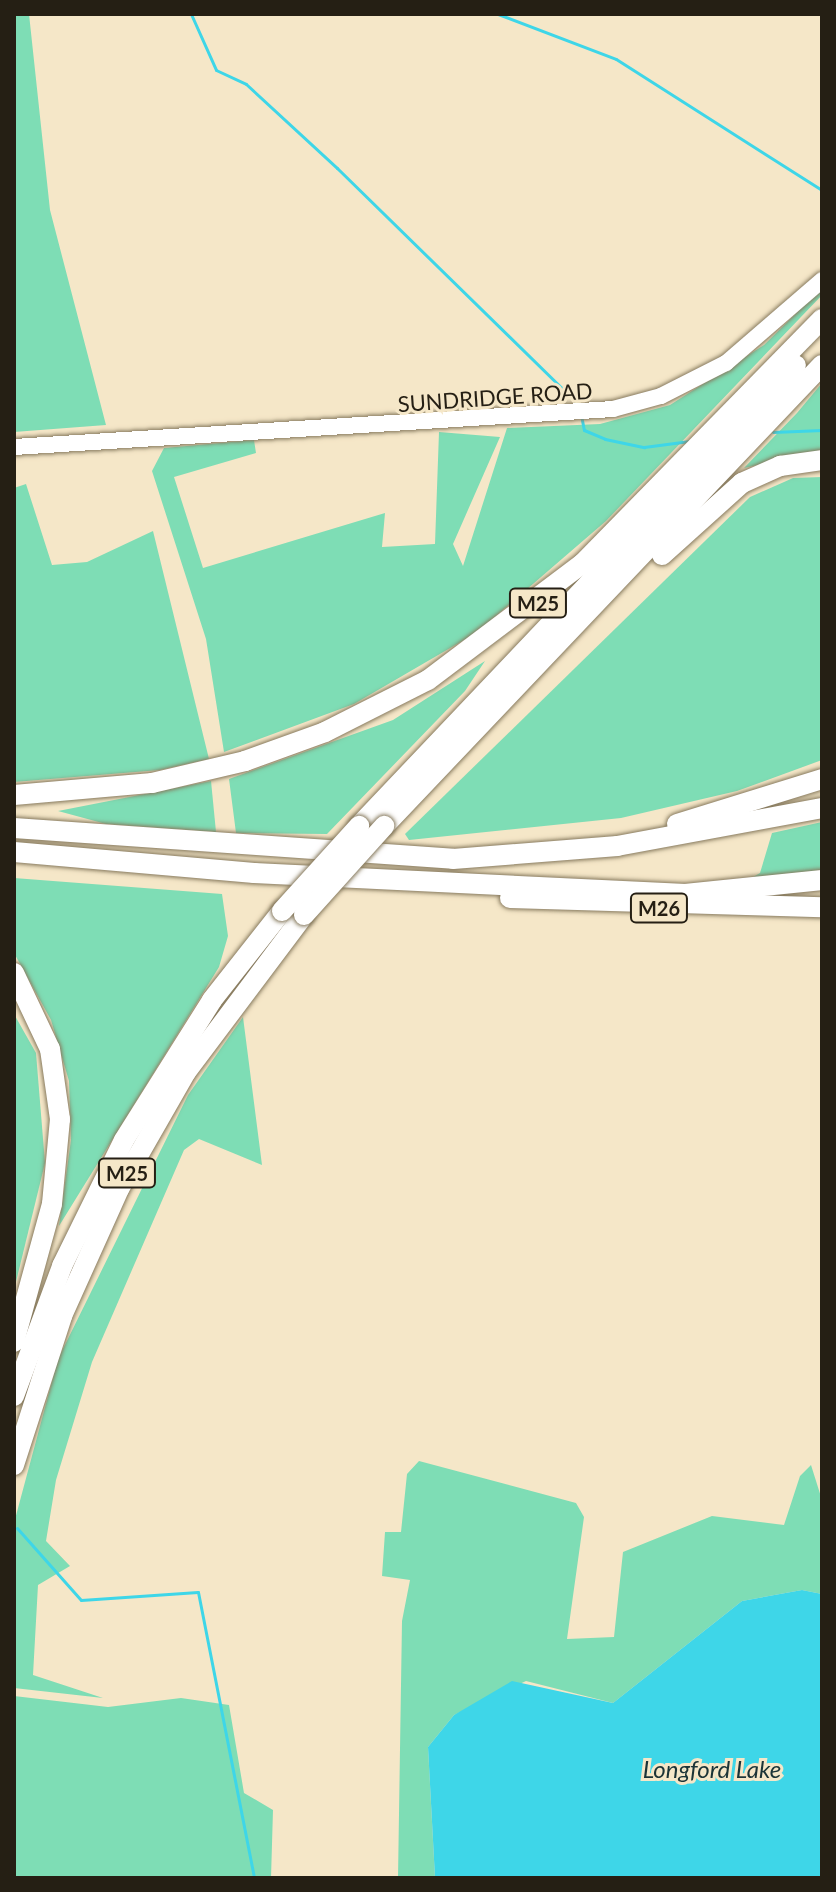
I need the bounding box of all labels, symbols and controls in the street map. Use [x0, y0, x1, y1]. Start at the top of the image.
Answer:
street label: SUNDRIDGE ROAD [397, 377, 593, 417]
road number: M25 [508, 587, 568, 619]
road number: M26 [629, 892, 689, 924]
road number: M25 [97, 1157, 157, 1189]
water label: Longford Lake [643, 1755, 781, 1783]

